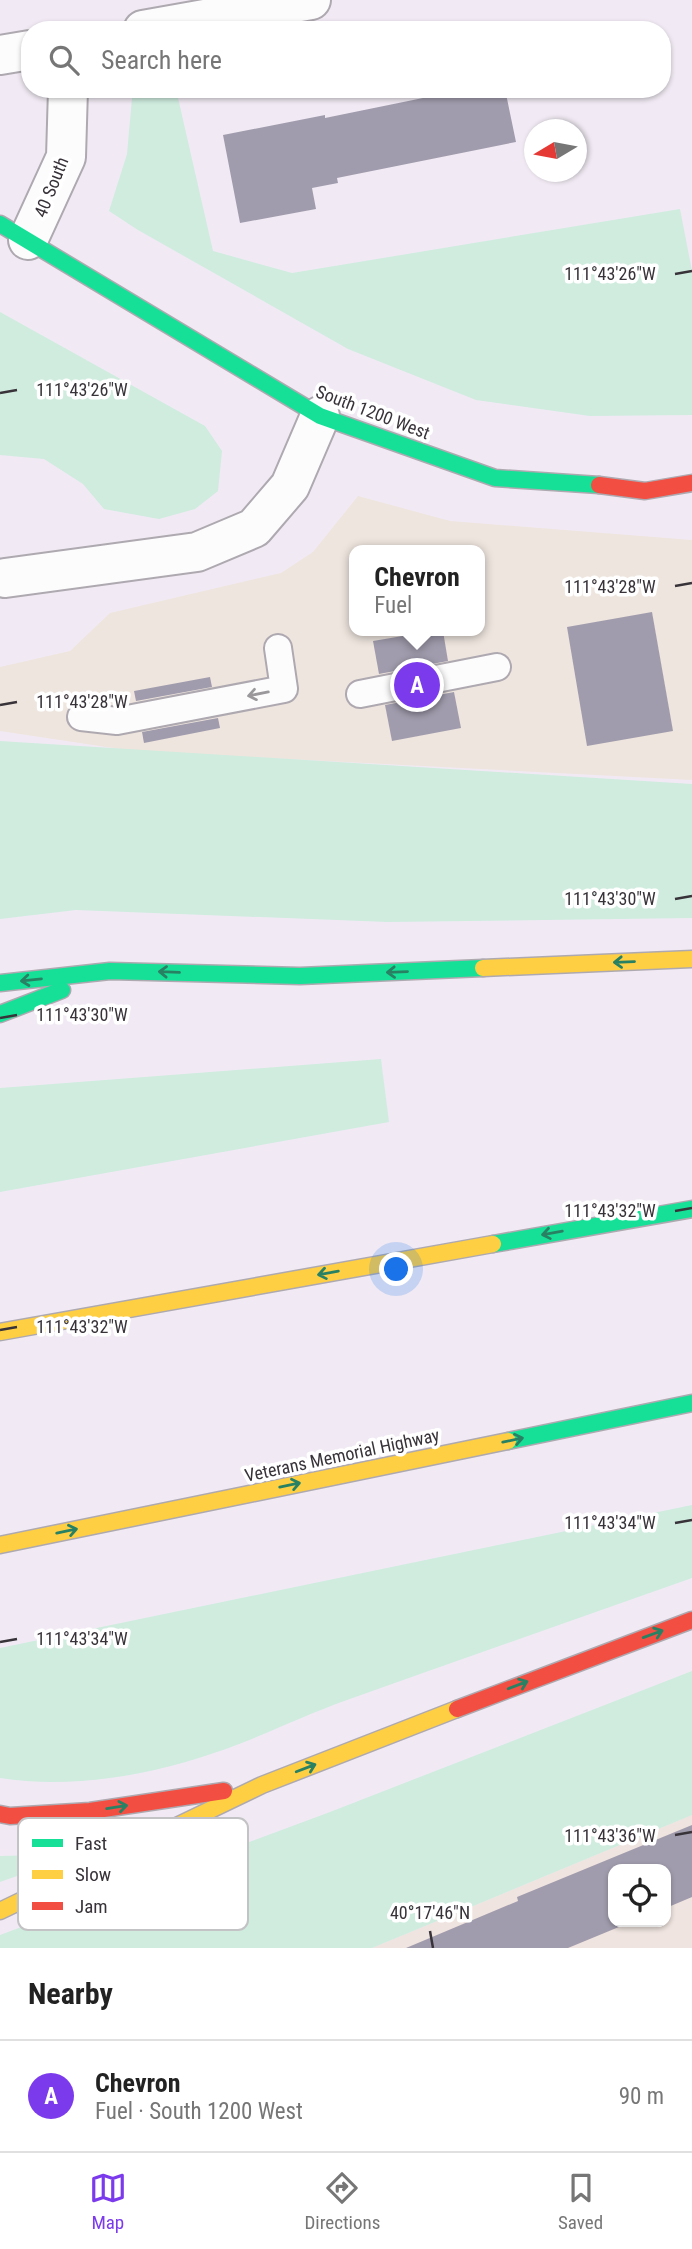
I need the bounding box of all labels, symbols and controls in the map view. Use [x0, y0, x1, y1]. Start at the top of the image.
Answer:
search box [21, 21, 671, 98]
icon: search [45, 41, 83, 79]
text: Search here [101, 45, 222, 75]
north arrow [524, 119, 587, 182]
street label: 40 South [29, 154, 73, 220]
text: 111°43'26"W [564, 263, 656, 284]
text: 111°43'26"W [36, 379, 128, 400]
street label: South 1200 West [313, 381, 433, 443]
popup [349, 545, 485, 636]
text: Chevron [374, 562, 460, 592]
text: 111°43'28"W [564, 576, 656, 597]
text: Fuel [374, 592, 412, 619]
pin: A [394, 659, 440, 711]
one-way arrow [247, 688, 270, 702]
text: 111°43'28"W [36, 691, 128, 712]
text: 111°43'30"W [564, 888, 656, 909]
one-way arrow [613, 956, 636, 969]
one-way arrow [385, 965, 408, 978]
one-way arrow [158, 966, 181, 979]
one-way arrow [20, 973, 42, 986]
text: 111°43'30"W [36, 1004, 128, 1025]
text: 111°43'32"W [564, 1200, 656, 1221]
one-way arrow [542, 1227, 564, 1241]
your location [379, 1252, 413, 1286]
one-way arrow [318, 1267, 340, 1281]
text: 111°43'32"W [36, 1316, 128, 1337]
street label: Veterans Memorial Highway [243, 1424, 442, 1486]
one-way arrow [501, 1432, 524, 1446]
one-way arrow [278, 1478, 301, 1492]
text: 111°43'34"W [564, 1512, 656, 1533]
one-way arrow [55, 1524, 78, 1537]
one-way arrow [642, 1627, 664, 1639]
text: 111°43'34"W [36, 1628, 128, 1649]
one-way arrow [506, 1678, 528, 1691]
one-way arrow [294, 1760, 316, 1773]
one-way arrow [105, 1800, 128, 1813]
legend [18, 1818, 248, 1930]
text: 111°43'36"W [564, 1825, 656, 1846]
text: Fast [75, 1832, 107, 1855]
text: Slow [75, 1863, 111, 1886]
map controls [608, 1864, 671, 1927]
button: locate [608, 1864, 671, 1927]
text: Jam [75, 1895, 108, 1918]
text: 40°17'46"N [390, 1902, 470, 1923]
text: Nearby [28, 1976, 113, 2011]
text: Chevron [95, 2068, 180, 2098]
text: A [44, 2083, 58, 2110]
text: 90 m [619, 2083, 664, 2110]
text: Fuel · South 1200 West [95, 2098, 303, 2125]
tab: Map [89, 2169, 127, 2234]
tab: Directions [304, 2169, 380, 2234]
tab: Saved [558, 2169, 603, 2234]

